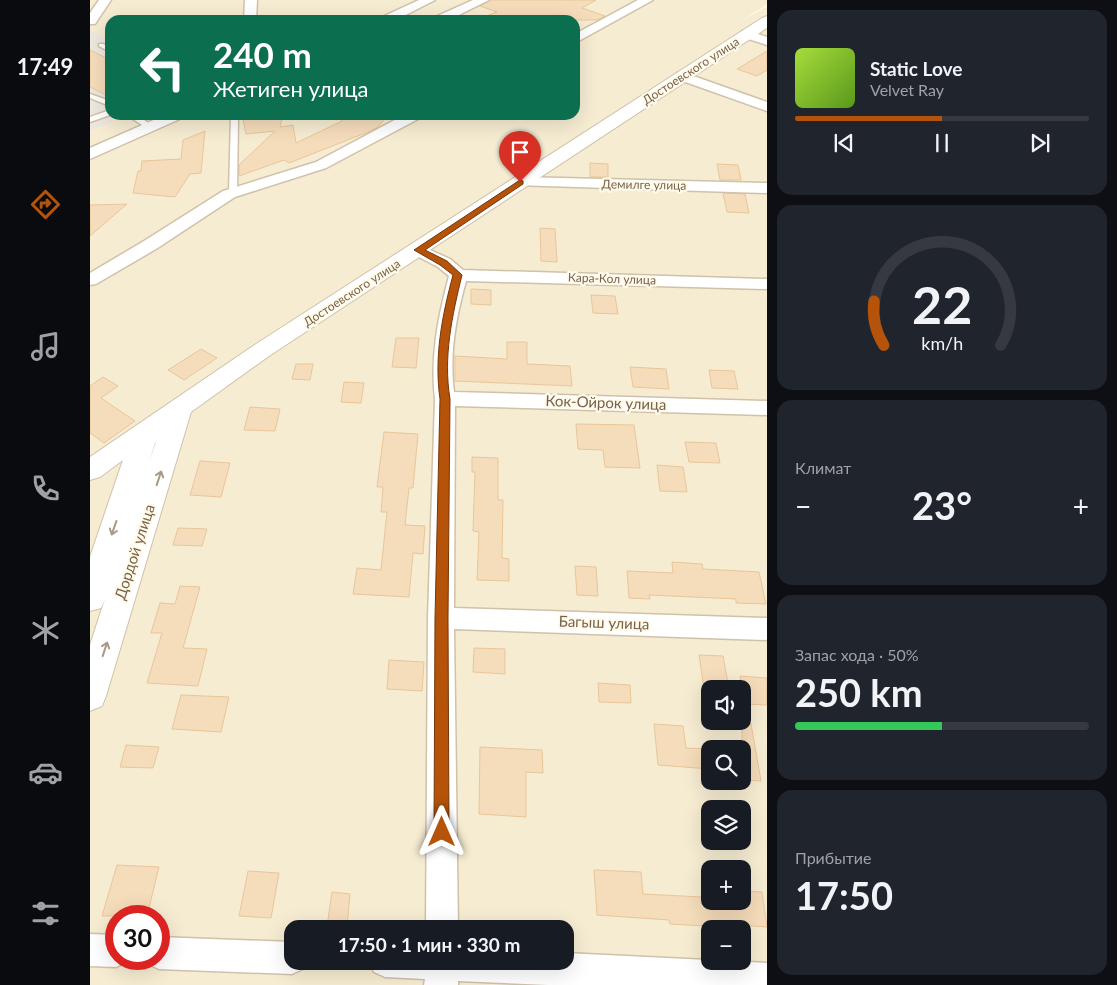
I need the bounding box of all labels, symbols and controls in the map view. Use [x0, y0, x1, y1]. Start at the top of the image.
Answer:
text: 240 m [213, 33, 312, 75]
street label: Достоевского улица [640, 34, 742, 107]
icon: left [130, 35, 195, 100]
text: 17:49 [17, 53, 73, 80]
text: Static Love [870, 57, 962, 80]
text: Жетиген улица [213, 75, 369, 102]
text: Velvet Ray [870, 80, 944, 99]
icon: previous [830, 129, 858, 157]
icon: pause [928, 129, 956, 157]
icon: next [1026, 129, 1054, 157]
pin [499, 131, 541, 182]
icon: arrive [506, 138, 534, 166]
street label: Демилге улица [602, 176, 686, 193]
icon: directions [28, 187, 63, 222]
street label: Достоевского улица [301, 256, 403, 329]
street label: Кара-Кол улица [568, 269, 656, 288]
text: 22 [912, 273, 972, 335]
icon: music [28, 329, 63, 364]
text: km/h [921, 332, 963, 354]
street label: Кок-Ойрок улица [545, 391, 667, 413]
text: Климат [795, 458, 851, 477]
one-way arrow [154, 470, 164, 486]
icon: phone [28, 471, 63, 506]
text: 23° [912, 482, 972, 528]
text: − [795, 489, 811, 523]
text: + [1073, 489, 1089, 523]
street label: Дордой улица [110, 502, 158, 602]
one-way arrow [109, 519, 119, 535]
street label: Багыш улица [558, 611, 650, 633]
icon: climate [28, 613, 63, 648]
one-way arrow [100, 642, 110, 658]
text: Запас хода · 50% [795, 645, 919, 664]
text: 250 km [795, 669, 923, 715]
map controls [701, 680, 751, 970]
button: sound [701, 680, 751, 730]
button: search [701, 740, 751, 790]
icon: car [28, 755, 63, 790]
button: layers [701, 800, 751, 850]
position arrow [415, 805, 467, 857]
text: Прибытие [795, 848, 871, 867]
button: + [701, 860, 751, 910]
text: 17:50 [795, 872, 893, 918]
icon: filters [28, 896, 63, 931]
speed limit sign: 30 [105, 905, 170, 970]
button: − [701, 920, 751, 970]
text: 17:50 · 1 мин · 330 m [338, 933, 520, 956]

